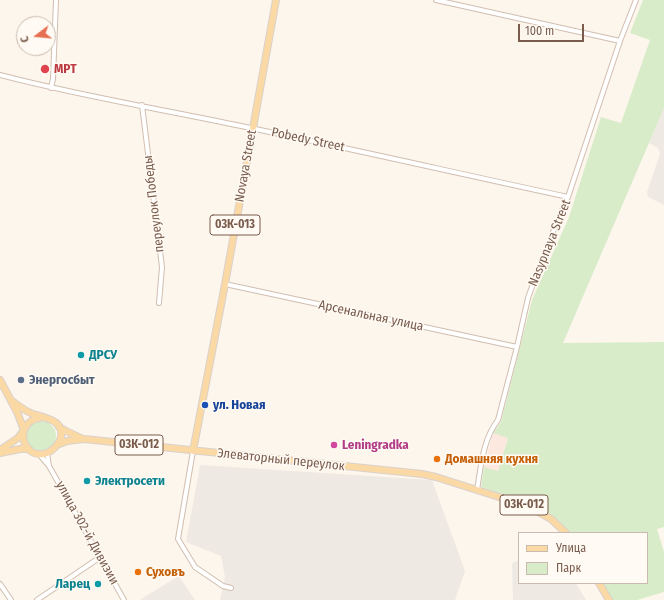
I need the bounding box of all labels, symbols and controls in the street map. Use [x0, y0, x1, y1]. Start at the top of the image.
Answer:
north arrow [16, 16, 56, 56]
scale bar [520, 16, 586, 42]
text: 100 m [525, 24, 554, 38]
text: С [18, 35, 32, 44]
place label: МРТ [54, 61, 77, 77]
marker: МРТ [39, 63, 51, 75]
street label: Pobedy Street [270, 125, 346, 155]
street label: Novaya Street [232, 128, 260, 204]
street label: переулок Победы [140, 154, 168, 254]
street label: Nasypnaya Street [525, 197, 575, 289]
road number: 03К-013 [210, 215, 260, 235]
street label: Арсенальная улица [317, 297, 425, 335]
place label: ДРСУ [89, 347, 117, 363]
marker: ДРСУ [76, 350, 86, 360]
place label: Энергосбыт [29, 372, 95, 388]
marker: Энергосбыт [16, 375, 26, 385]
place label: ул. Новая [213, 397, 266, 413]
marker: ул. Новая [200, 400, 210, 410]
road number: 03К-012 [115, 435, 163, 455]
place label: Leningradka [342, 437, 409, 453]
marker: Leningradka [329, 440, 339, 450]
street label: Элеваторный переулок [217, 446, 345, 474]
place label: Домашняя кухня [445, 451, 538, 467]
marker: Домашняя кухня [432, 454, 442, 464]
place label: Электросети [95, 473, 165, 489]
marker: Электросети [82, 476, 92, 486]
street label: улица 302-й Дивизии [52, 478, 122, 588]
road number: 03К-012 [500, 495, 548, 515]
legend [518, 532, 648, 584]
text: Улица [556, 541, 586, 555]
text: Парк [556, 561, 581, 575]
place label: Суховъ [146, 564, 185, 580]
marker: Суховъ [133, 567, 143, 577]
place label: Ларец [55, 576, 90, 592]
marker: Ларец [93, 579, 103, 589]

